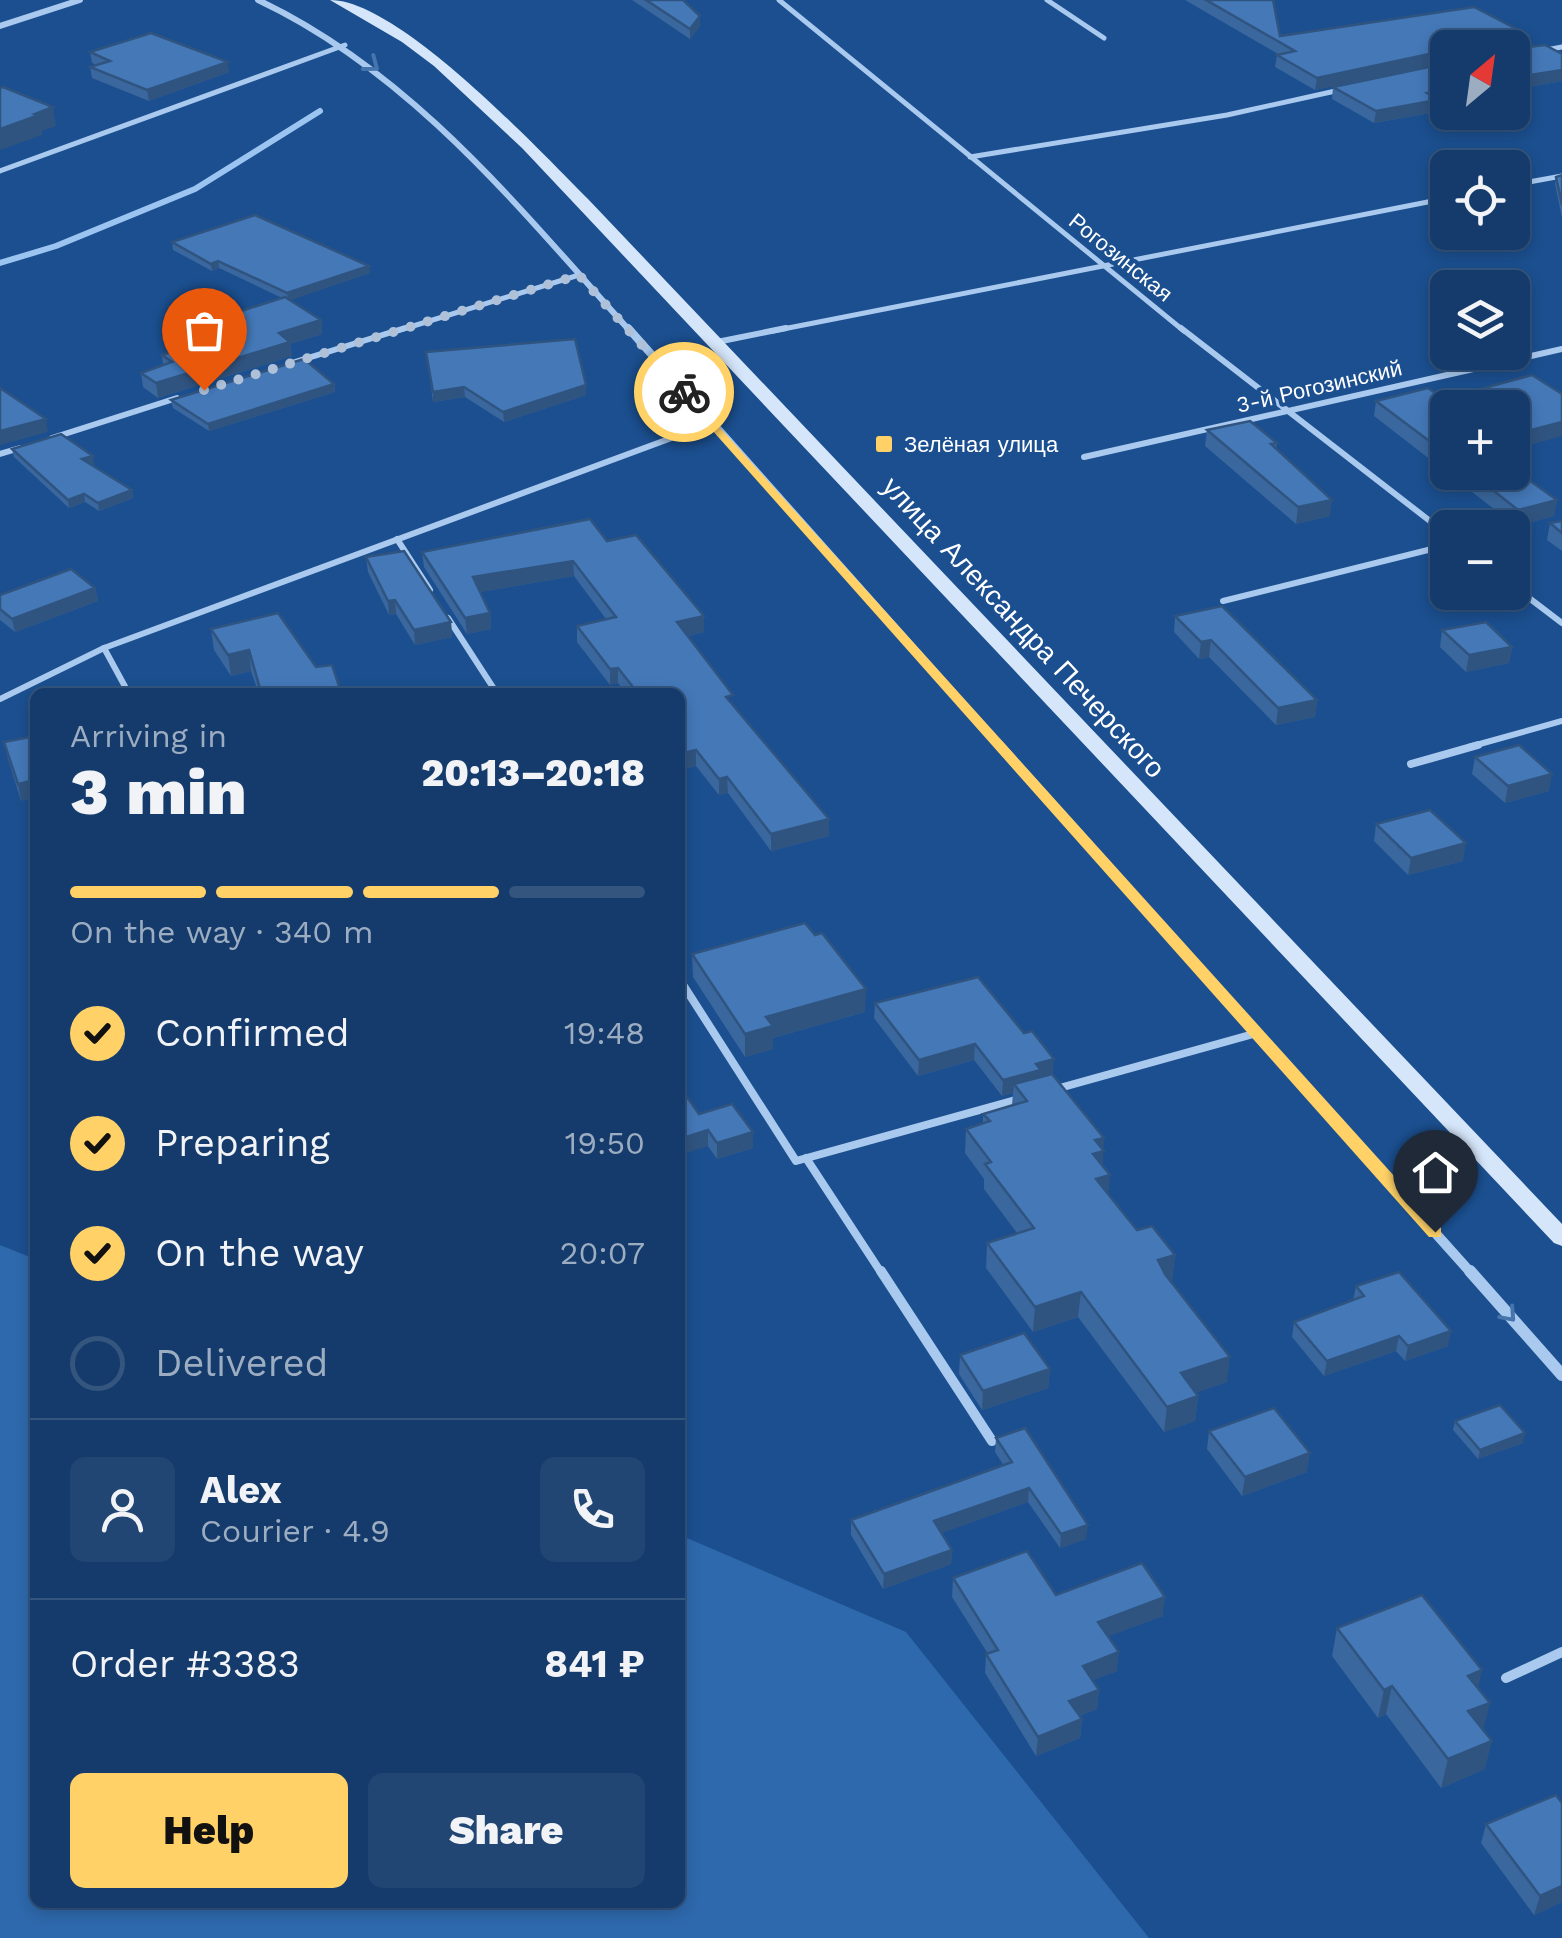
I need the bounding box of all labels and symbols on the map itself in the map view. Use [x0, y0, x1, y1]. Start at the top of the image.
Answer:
north arrow [1430, 30, 1530, 130]
one-way arrow [361, 54, 379, 71]
street label: Рогозинская [1064, 208, 1177, 307]
pin [162, 288, 247, 391]
courier [634, 342, 734, 442]
street label: 3-й Рогозинский [1234, 355, 1404, 418]
place label: Зелёная улица [904, 432, 1059, 457]
marker: Зелёная улица [873, 433, 895, 455]
street label: улица Александра Печерского [875, 470, 1172, 785]
pin [1393, 1130, 1478, 1233]
one-way arrow [1497, 1303, 1515, 1322]

